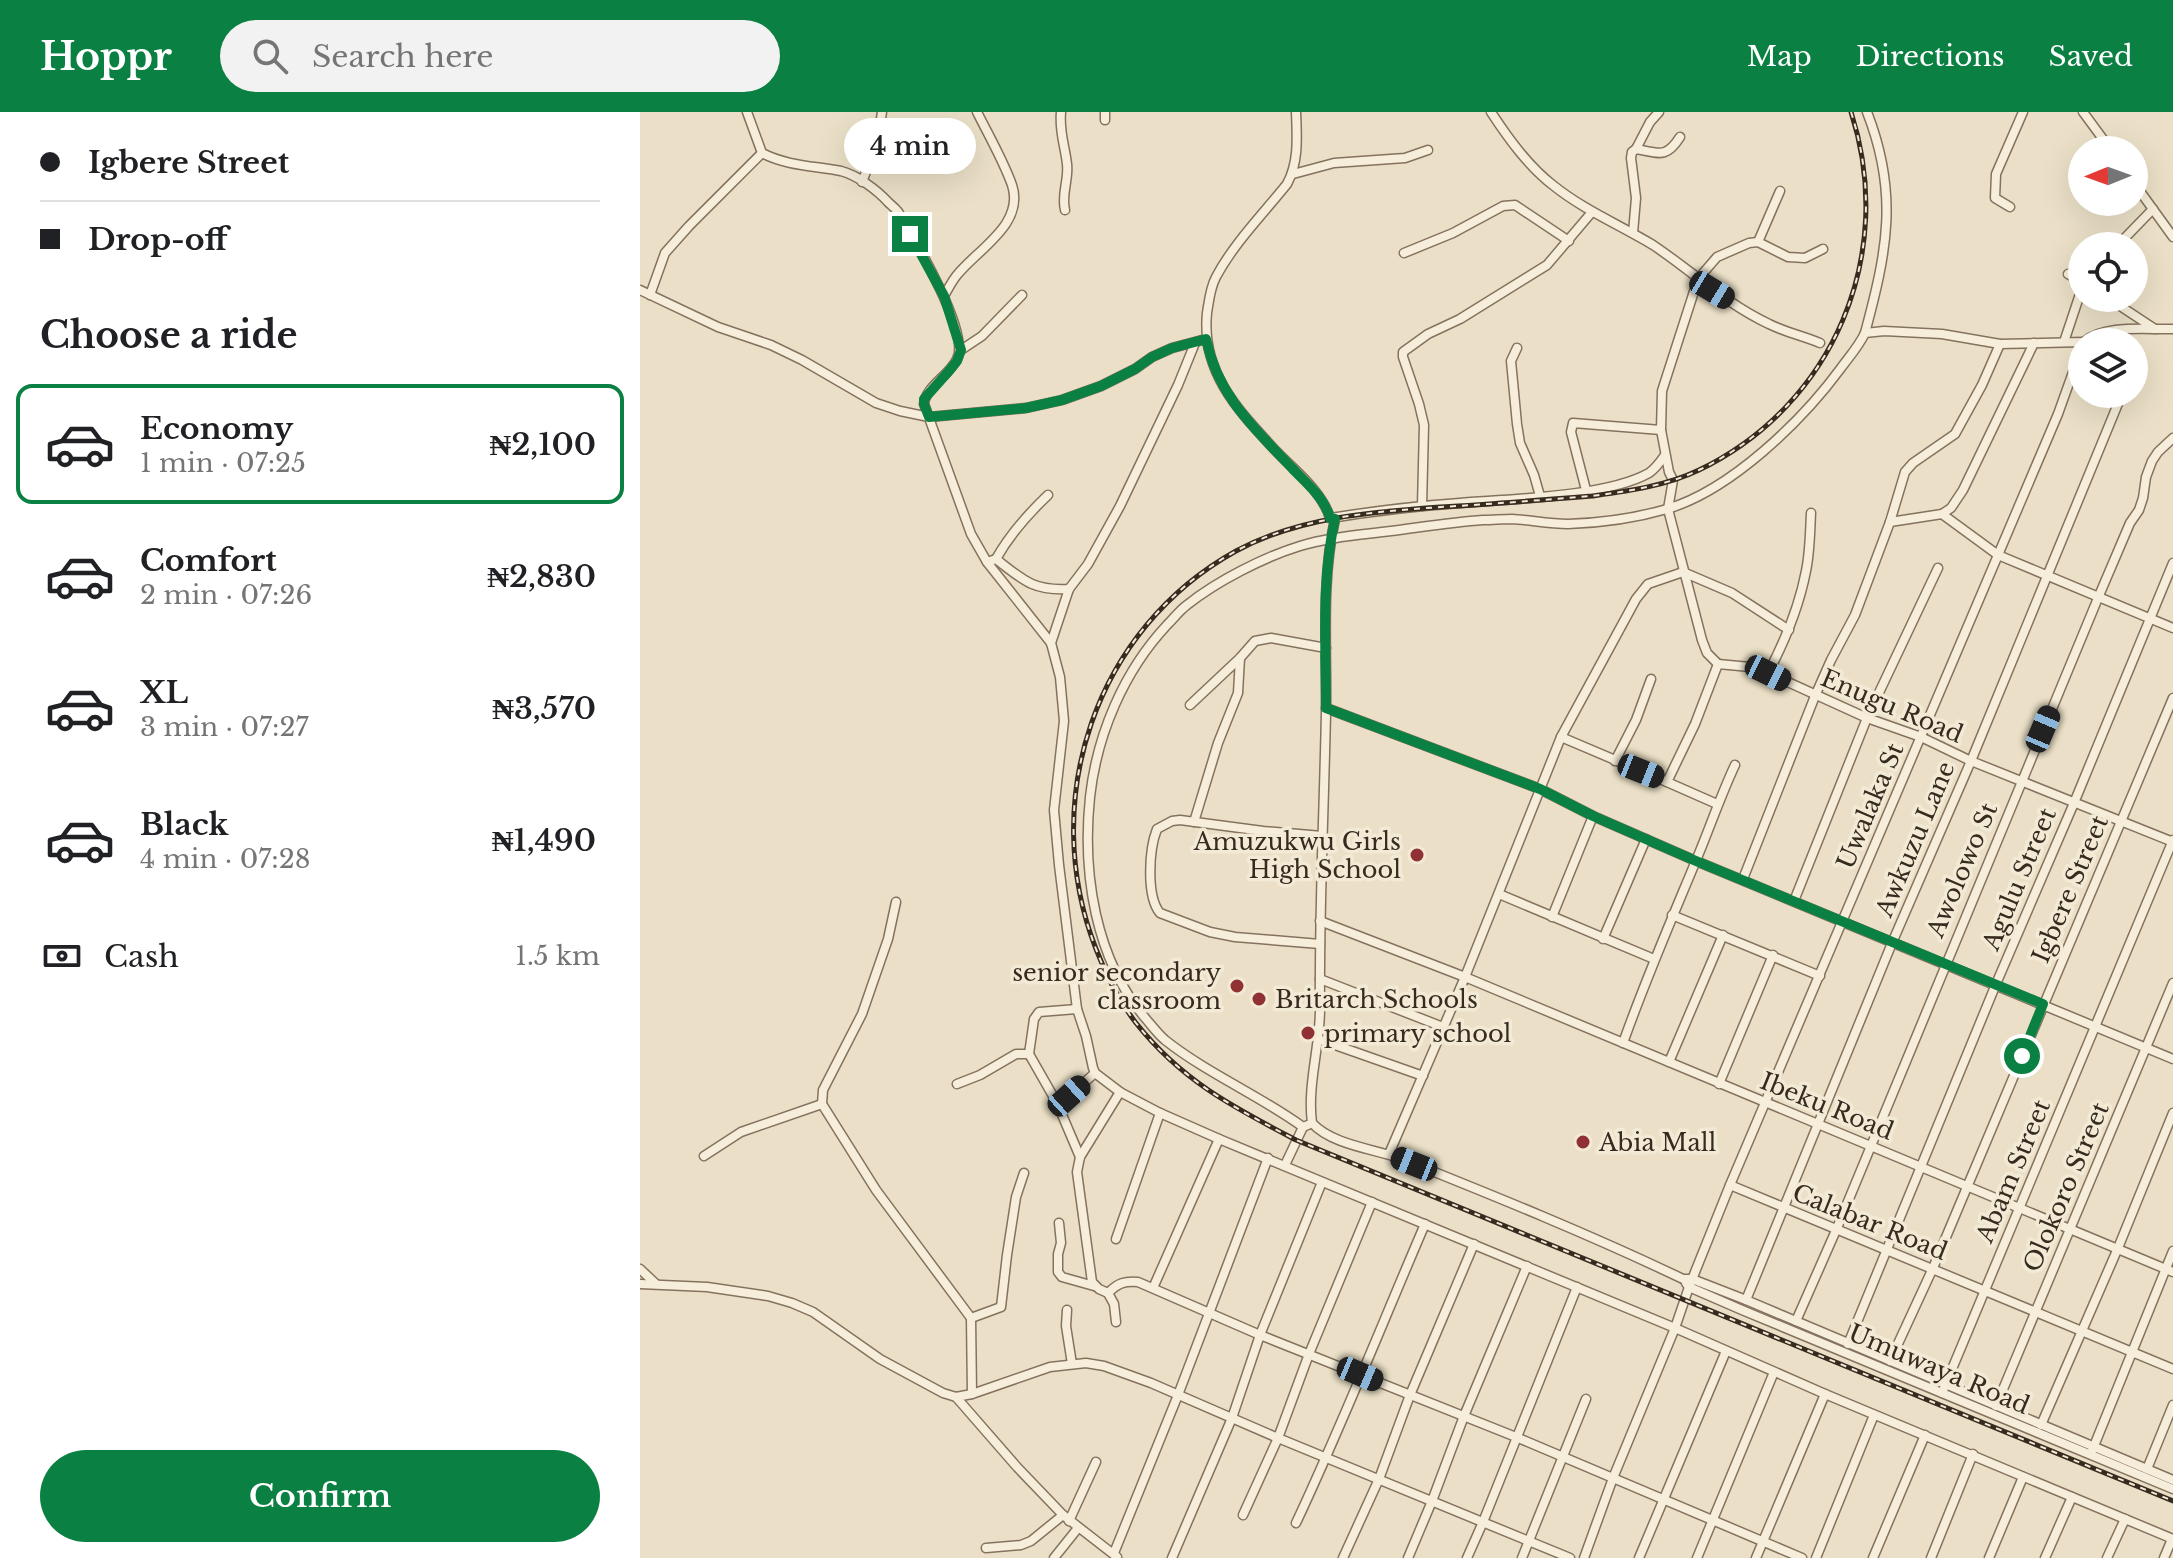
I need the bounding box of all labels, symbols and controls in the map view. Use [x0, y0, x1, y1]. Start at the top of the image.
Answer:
search box [220, 20, 780, 92]
text: Hoppr [40, 33, 172, 80]
icon: search [248, 34, 292, 78]
text: Search here [312, 38, 494, 75]
text: Map [1747, 39, 1812, 74]
text: Directions [1856, 39, 2005, 74]
text: Saved [2049, 39, 2133, 74]
callout: 4 min [844, 118, 976, 174]
text: 4 min [870, 130, 950, 162]
north arrow [2068, 136, 2148, 216]
map controls [2068, 136, 2148, 408]
text: Igbere Street [88, 144, 289, 181]
route end [892, 216, 928, 252]
text: Drop-off [88, 221, 228, 258]
button: locate [2068, 232, 2148, 312]
car [1685, 267, 1739, 313]
text: Choose a ride [40, 313, 297, 358]
button: layers [2068, 328, 2148, 408]
icon: car [44, 408, 116, 480]
text: Economy [140, 410, 293, 447]
text: ₦2,100 [489, 426, 596, 463]
text: 1 min · 07:25 [140, 447, 306, 479]
icon: car [44, 540, 116, 612]
text: Comfort [140, 542, 277, 579]
text: ₦2,830 [487, 558, 596, 595]
text: 2 min · 07:26 [140, 579, 312, 611]
car [1741, 652, 1795, 694]
street label: Enugu Road [1817, 663, 1967, 749]
icon: car [44, 672, 116, 744]
text: XL [140, 674, 188, 711]
text: ₦3,570 [492, 690, 596, 727]
car [2023, 702, 2063, 756]
text: 3 min · 07:27 [140, 711, 309, 743]
street label: Uwalaka St [1831, 739, 1909, 873]
car [1614, 751, 1668, 791]
street label: Awkuzu Lane [1869, 757, 1961, 922]
street label: Awolowo St [1920, 798, 2003, 942]
street label: Agulu Street [1976, 803, 2062, 956]
icon: car [44, 804, 116, 876]
text: Black [140, 806, 228, 843]
street label: Igbere Street [2026, 811, 2114, 967]
text: ₦1,490 [492, 822, 596, 859]
place label: Amuzukwu Girls High School [1193, 827, 1401, 884]
text: 4 min · 07:28 [140, 843, 310, 875]
marker: Amuzukwu Girls High School [1408, 846, 1426, 864]
icon: cash [40, 934, 84, 978]
text: Cash [104, 938, 179, 975]
text: 1.5 km [515, 940, 600, 972]
place label: senior secondary classroom [1012, 958, 1222, 1015]
marker: senior secondary classroom [1228, 977, 1246, 995]
place label: Britarch Schools [1275, 985, 1478, 1014]
marker: Britarch Schools [1250, 990, 1268, 1008]
place label: primary school [1324, 1019, 1512, 1048]
marker: primary school [1299, 1024, 1317, 1042]
route start [2004, 1038, 2040, 1074]
street label: Ibeku Road [1756, 1066, 1898, 1146]
car [1043, 1071, 1095, 1121]
street label: Abam Street [1969, 1095, 2056, 1248]
street label: Olokoro Street [2017, 1098, 2115, 1276]
place label: Abia Mall [1598, 1128, 1717, 1157]
marker: Abia Mall [1574, 1133, 1592, 1151]
car [1387, 1144, 1441, 1184]
street label: Calabar Road [1788, 1178, 1952, 1266]
street label: Umuwaya Road [1844, 1318, 2034, 1420]
car [1333, 1354, 1387, 1394]
button: Confirm [40, 1450, 600, 1542]

